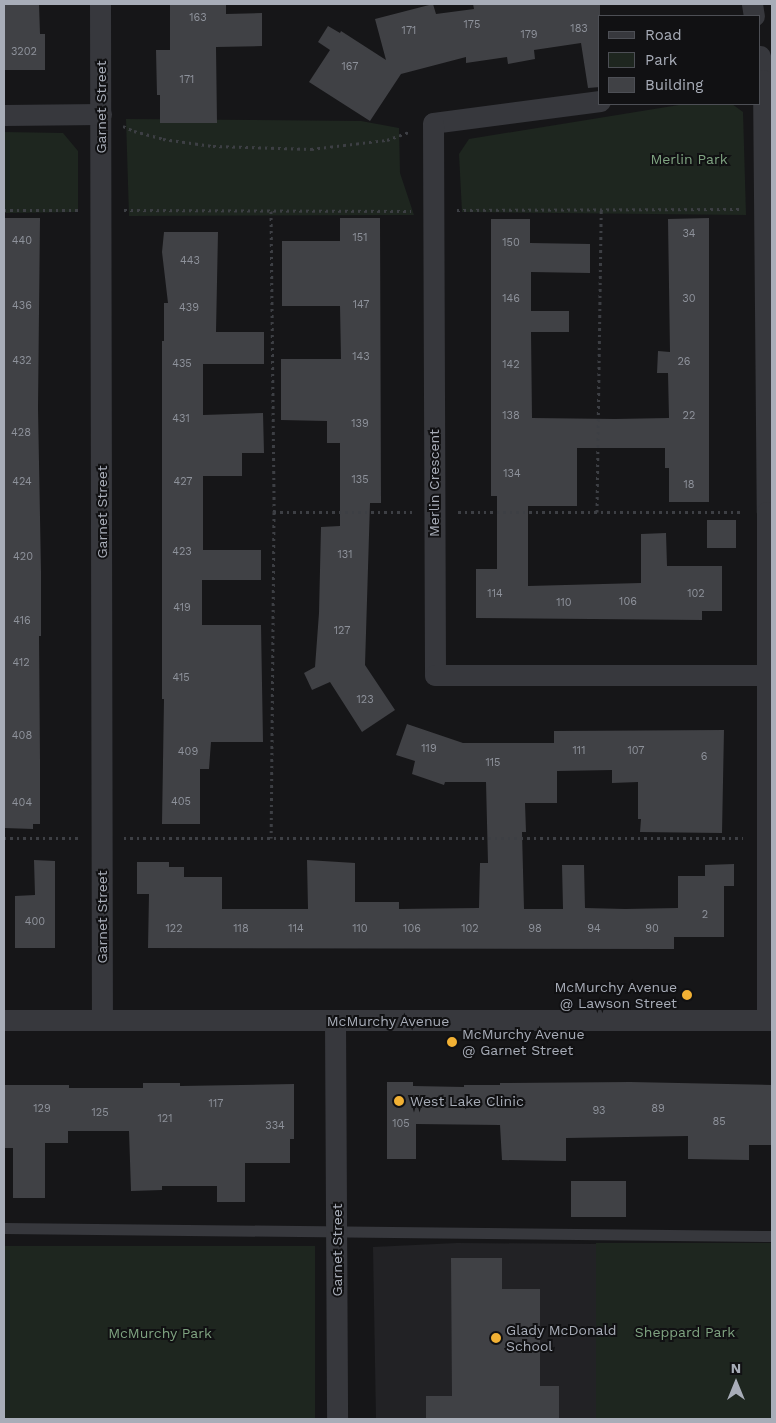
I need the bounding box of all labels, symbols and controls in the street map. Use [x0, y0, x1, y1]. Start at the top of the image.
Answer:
house number: 163 [189, 11, 207, 25]
legend [598, 15, 761, 105]
house number: 175 [464, 18, 480, 32]
house number: 183 [570, 22, 588, 36]
house number: 171 [402, 24, 416, 38]
text: Road [645, 26, 682, 44]
house number: 179 [520, 28, 538, 42]
house number: 3202 [11, 45, 37, 59]
text: Park [645, 51, 677, 69]
street label: Garnet Street [93, 60, 109, 154]
house number: 167 [341, 60, 359, 74]
house number: 171 [180, 73, 194, 87]
text: Building [645, 76, 703, 94]
park label: Merlin Park [650, 151, 728, 167]
house number: 34 [682, 227, 696, 241]
house number: 151 [353, 231, 367, 245]
house number: 440 [12, 234, 32, 248]
house number: 150 [502, 236, 520, 250]
house number: 443 [180, 254, 200, 268]
house number: 146 [502, 292, 520, 306]
house number: 30 [682, 292, 696, 306]
house number: 147 [353, 298, 369, 312]
house number: 436 [12, 299, 32, 313]
house number: 439 [179, 301, 199, 315]
house number: 143 [352, 350, 370, 364]
house number: 432 [12, 354, 32, 368]
house number: 26 [677, 355, 691, 369]
house number: 435 [172, 357, 192, 371]
house number: 142 [502, 358, 520, 372]
house number: 138 [502, 409, 520, 423]
house number: 22 [683, 409, 695, 423]
house number: 431 [172, 412, 190, 426]
house number: 139 [351, 417, 369, 431]
house number: 428 [11, 426, 31, 440]
street label: Merlin Crescent [426, 429, 442, 537]
street label: Garnet Street [94, 465, 110, 559]
house number: 134 [503, 467, 521, 481]
house number: 135 [351, 473, 369, 487]
house number: 424 [12, 475, 32, 489]
house number: 427 [173, 475, 193, 489]
house number: 18 [683, 478, 695, 492]
house number: 423 [172, 545, 192, 559]
house number: 131 [338, 548, 352, 562]
house number: 420 [13, 550, 33, 564]
house number: 114 [487, 587, 503, 601]
house number: 102 [687, 587, 705, 601]
house number: 106 [619, 595, 637, 609]
house number: 110 [556, 596, 572, 610]
house number: 419 [173, 601, 191, 615]
house number: 416 [13, 614, 31, 628]
house number: 127 [334, 624, 350, 638]
house number: 412 [12, 656, 30, 670]
house number: 415 [172, 671, 190, 685]
house number: 123 [356, 693, 374, 707]
house number: 408 [12, 729, 32, 743]
house number: 119 [421, 742, 437, 756]
house number: 111 [573, 744, 585, 758]
house number: 107 [627, 744, 645, 758]
house number: 409 [178, 745, 198, 759]
house number: 6 [701, 750, 707, 764]
house number: 115 [486, 756, 500, 770]
house number: 405 [171, 795, 191, 809]
house number: 404 [12, 796, 32, 810]
street label: Garnet Street [94, 870, 110, 964]
house number: 2 [702, 908, 708, 922]
house number: 400 [25, 915, 45, 929]
house number: 122 [165, 922, 183, 936]
house number: 118 [233, 922, 249, 936]
house number: 114 [288, 922, 304, 936]
house number: 110 [352, 922, 368, 936]
house number: 106 [403, 922, 421, 936]
house number: 102 [461, 922, 479, 936]
house number: 98 [528, 922, 542, 936]
house number: 94 [587, 922, 601, 936]
house number: 90 [645, 922, 659, 936]
place label: McMurchy Avenue @ Lawson Street [554, 979, 677, 1012]
marker: McMurchy Avenue @ Lawson Street [681, 989, 693, 1001]
street label: McMurchy Avenue [326, 1013, 450, 1029]
place label: McMurchy Avenue @ Garnet Street [462, 1026, 585, 1058]
marker: McMurchy Avenue @ Garnet Street [446, 1036, 458, 1048]
place label: West Lake Clinic [410, 1093, 524, 1109]
marker: West Lake Clinic [392, 1094, 406, 1108]
house number: 117 [209, 1097, 223, 1111]
house number: 129 [33, 1102, 51, 1116]
house number: 89 [651, 1102, 665, 1116]
house number: 93 [593, 1104, 605, 1118]
house number: 125 [91, 1106, 109, 1120]
house number: 121 [158, 1112, 172, 1126]
house number: 85 [712, 1115, 726, 1129]
house number: 105 [392, 1117, 410, 1131]
house number: 334 [265, 1119, 285, 1133]
street label: Garnet Street [329, 1203, 345, 1297]
place label: Glady McDonald School [506, 1322, 617, 1354]
park label: Sheppard Park [635, 1324, 735, 1340]
park label: McMurchy Park [108, 1325, 212, 1341]
marker: Glady McDonald School [490, 1332, 502, 1344]
north arrow [711, 1358, 761, 1408]
text: N [731, 1360, 741, 1376]

